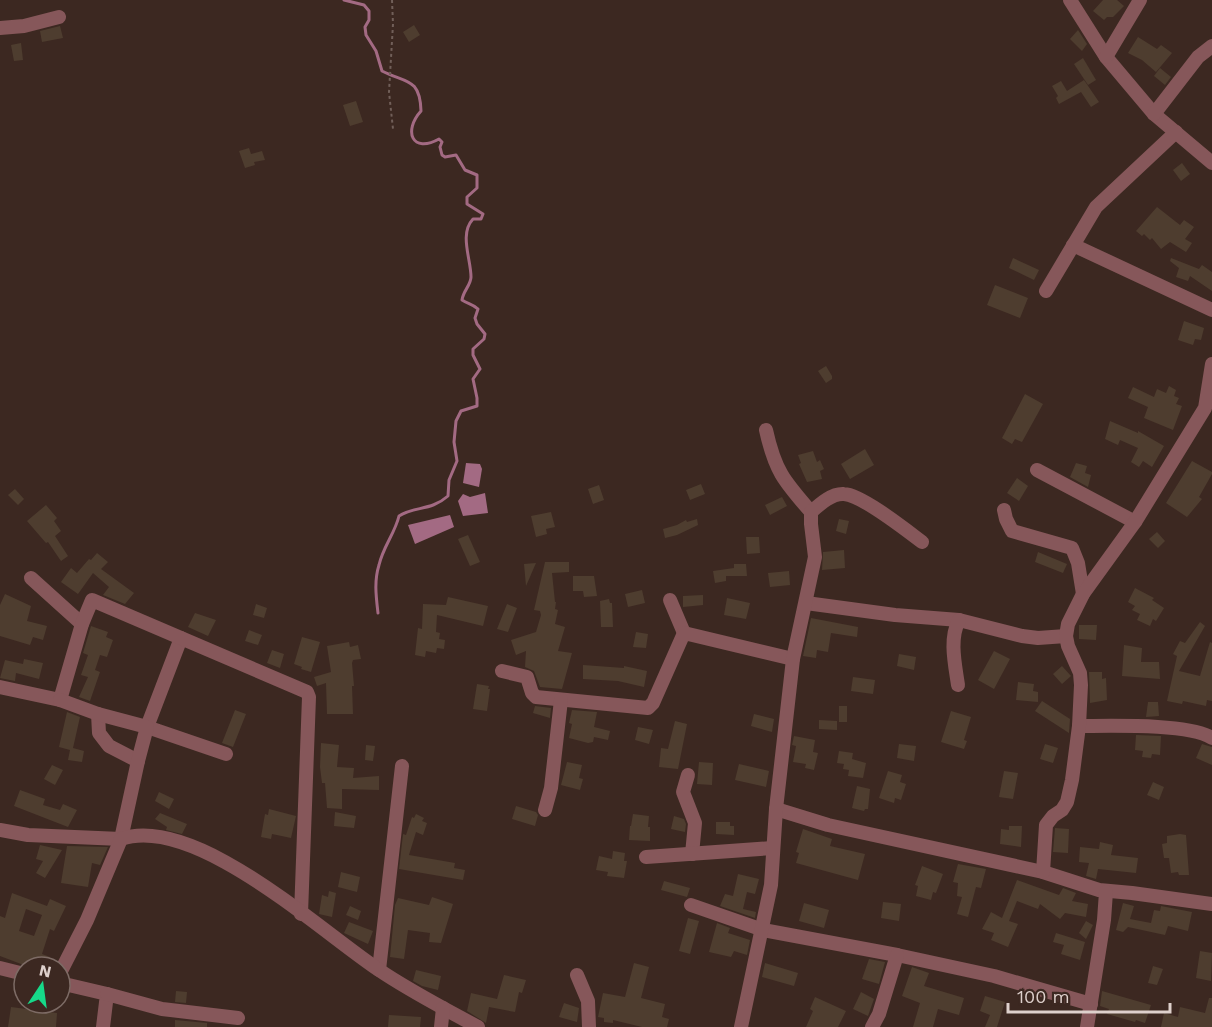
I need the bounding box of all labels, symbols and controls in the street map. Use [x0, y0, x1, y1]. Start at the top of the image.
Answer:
north arrow [12, 955, 72, 1015]
text: N [37, 960, 53, 981]
scale bar [1008, 976, 1170, 1014]
text: 100 m [1017, 986, 1070, 1007]

